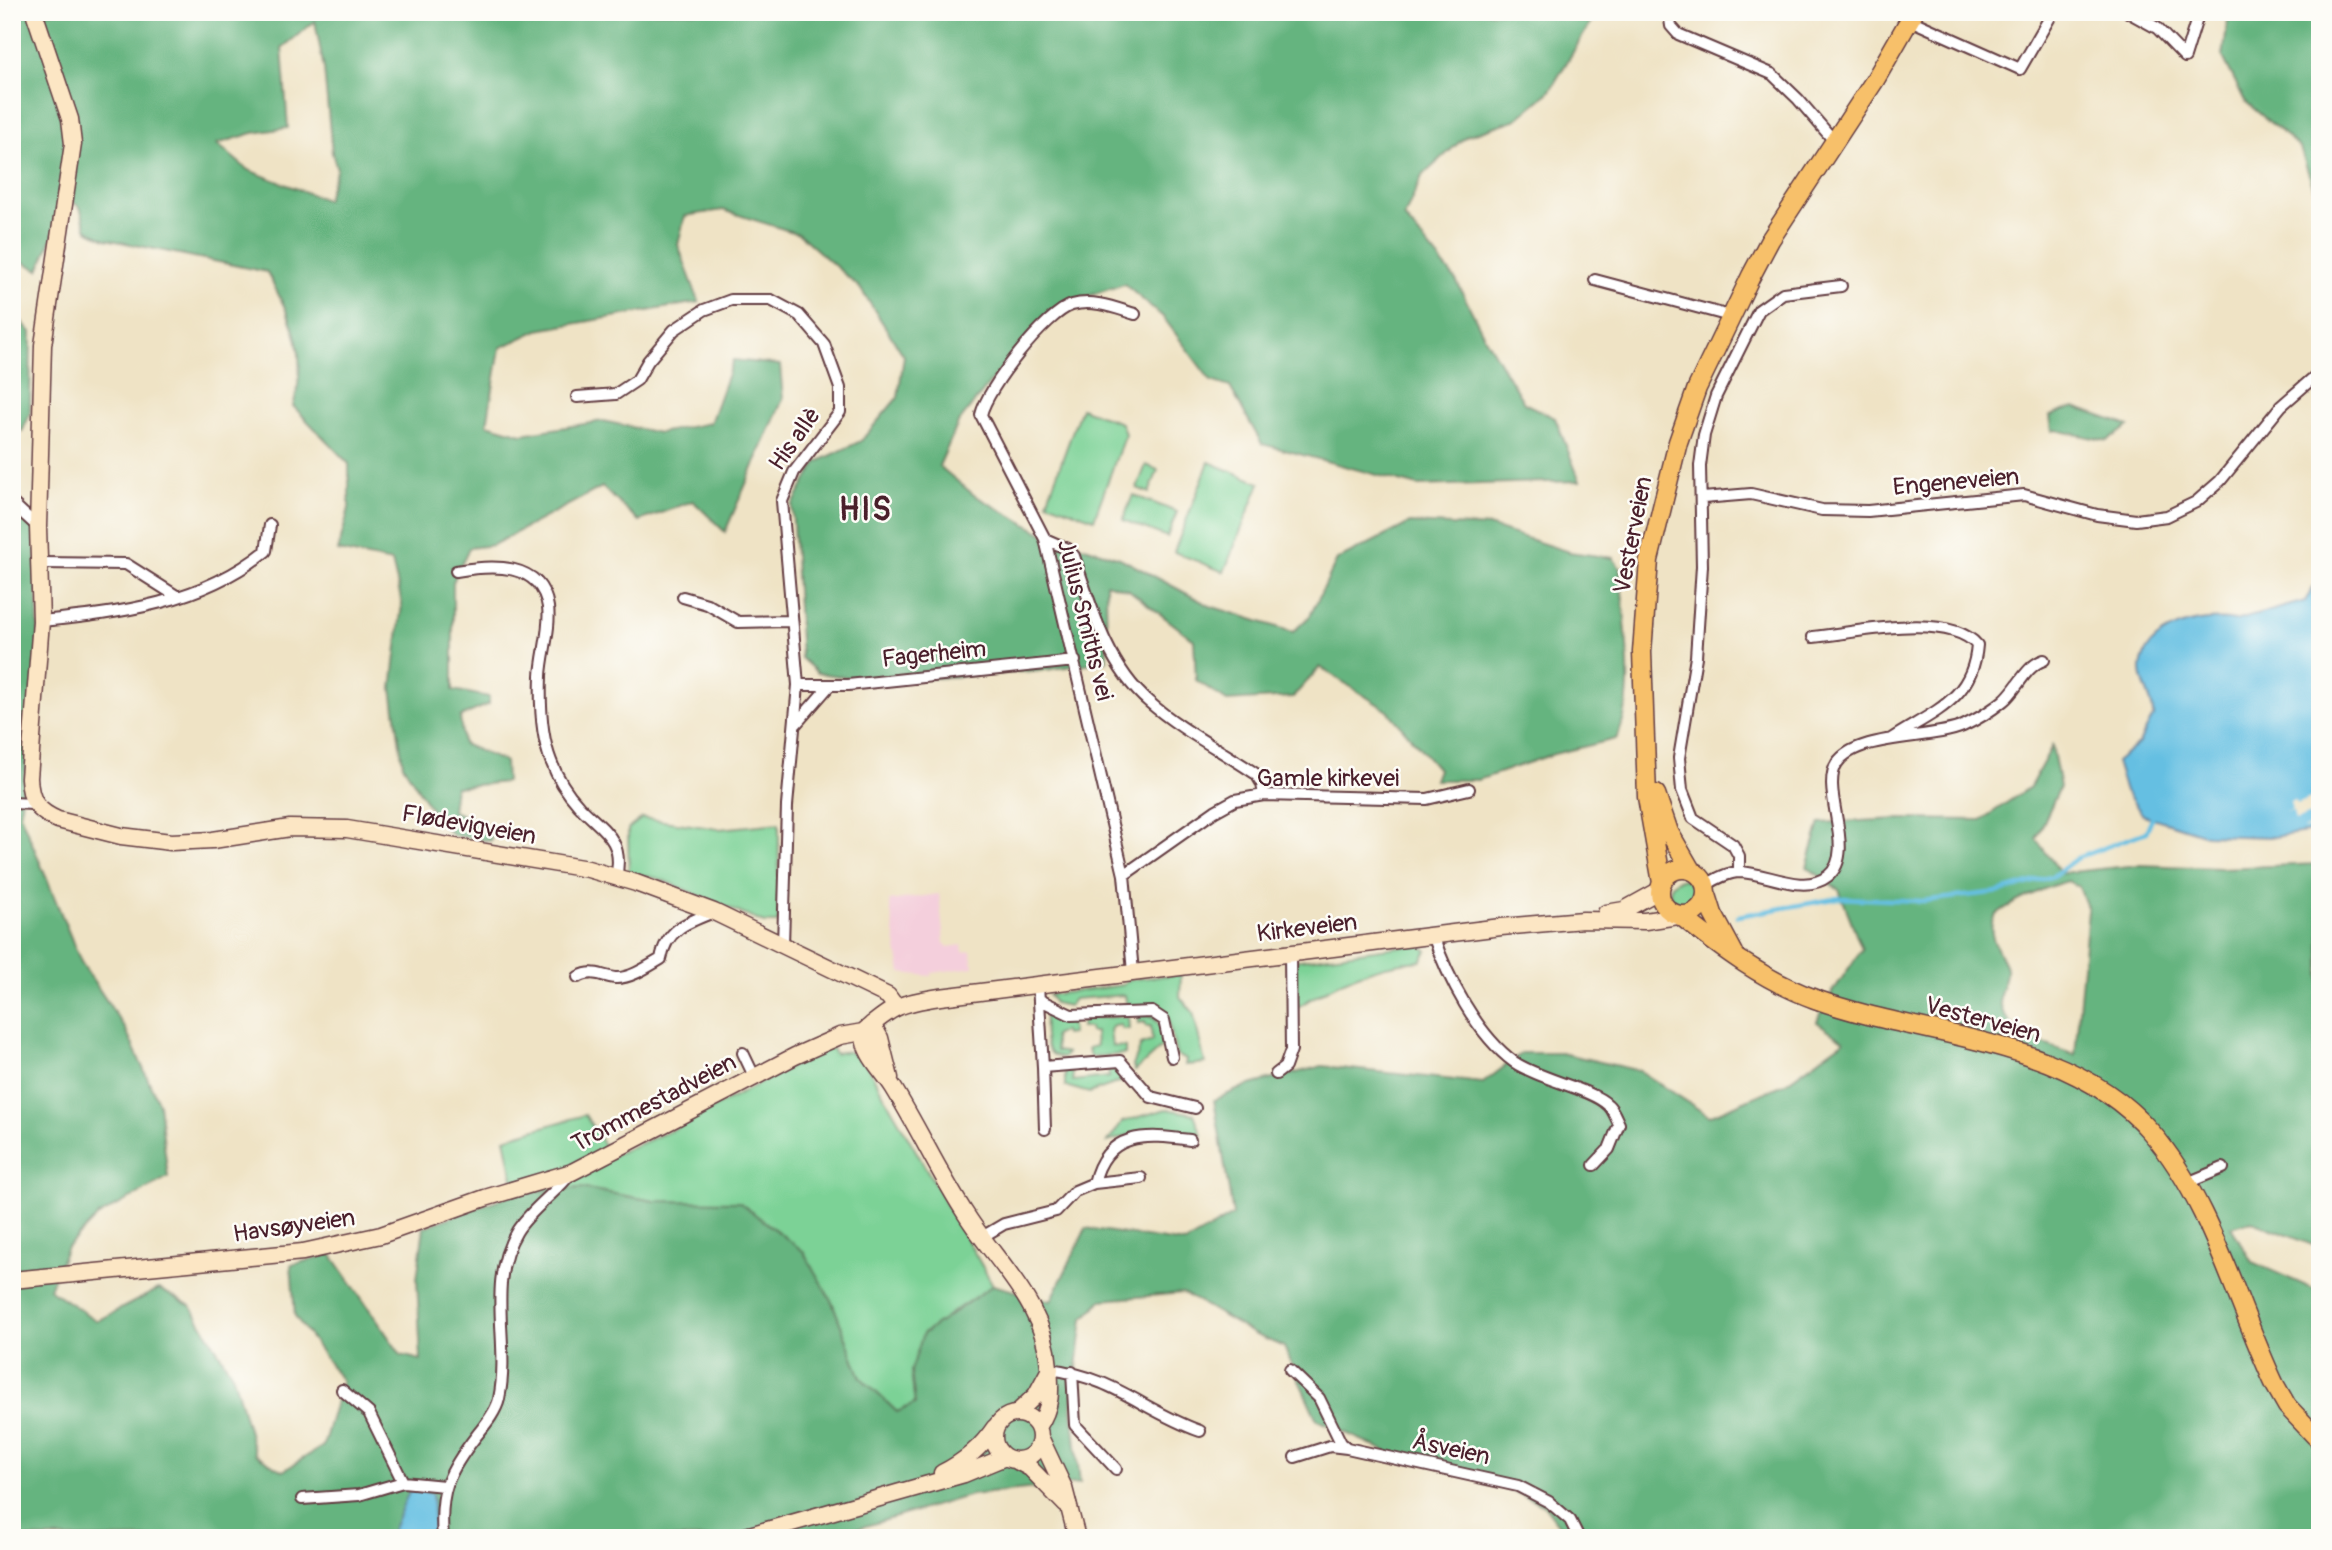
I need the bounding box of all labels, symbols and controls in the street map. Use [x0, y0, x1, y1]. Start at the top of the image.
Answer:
street label: His allè [763, 402, 827, 476]
street label: Engeneveien [1892, 462, 2020, 502]
street label: Vesterveien [1607, 474, 1659, 596]
district label: HIS [839, 490, 893, 530]
street label: Julius Smiths vei [1051, 536, 1119, 704]
street label: Fagerheim [880, 634, 988, 674]
street label: Gamle kirkevei [1257, 764, 1399, 793]
street label: Flødevigveien [400, 799, 538, 851]
street label: Kirkeveien [1255, 907, 1359, 949]
street label: Vesterveien [1922, 991, 2044, 1049]
street label: Trommestadveien [567, 1047, 741, 1159]
street label: Havsøyveien [231, 1203, 357, 1249]
street label: Åsveien [1409, 1426, 1493, 1471]

